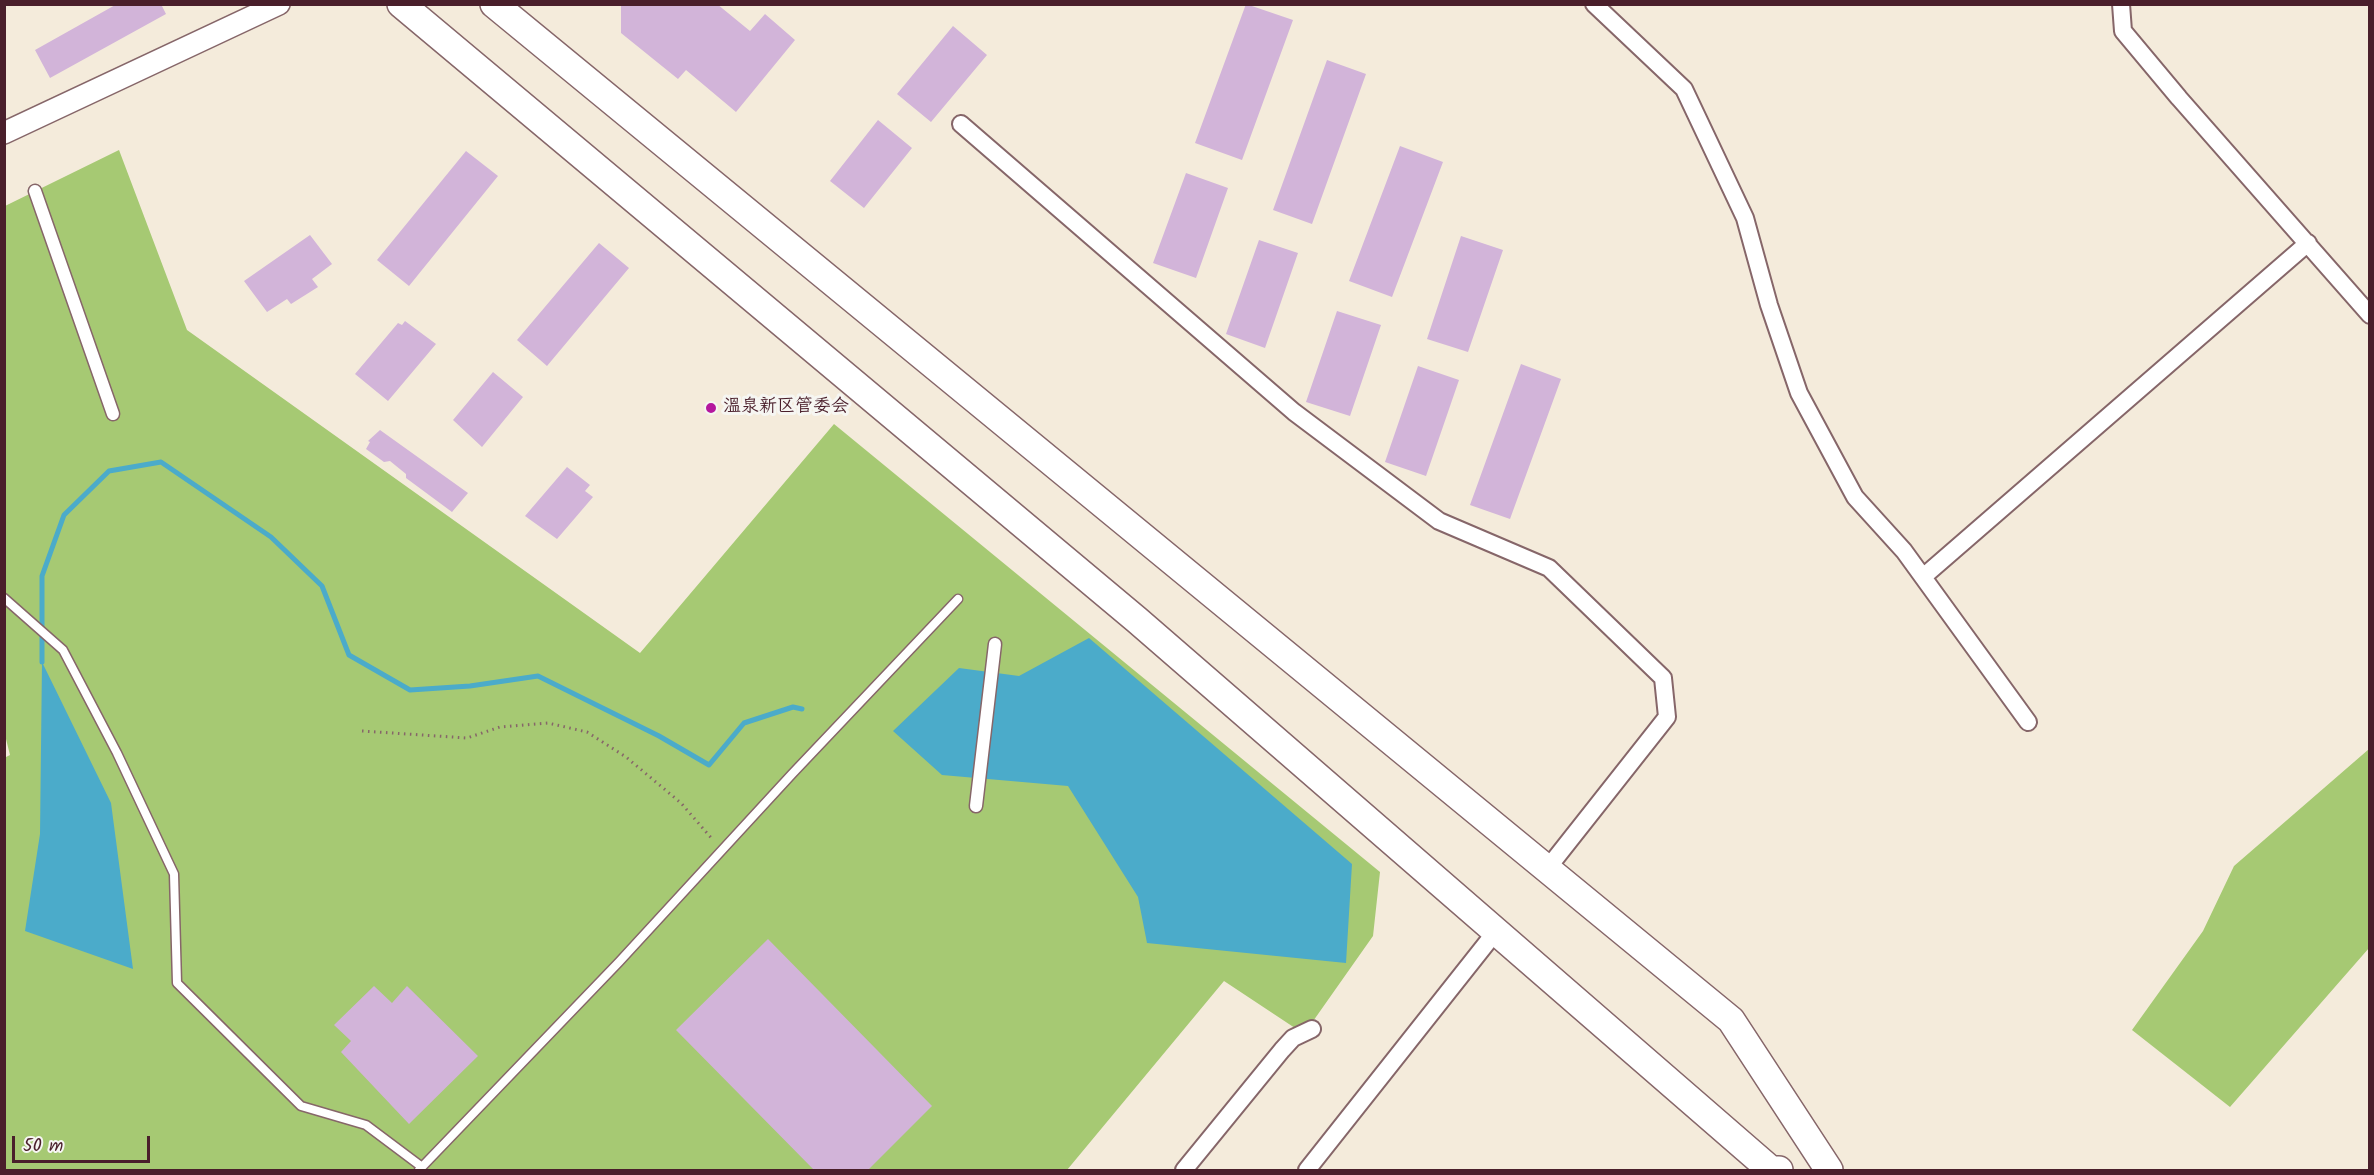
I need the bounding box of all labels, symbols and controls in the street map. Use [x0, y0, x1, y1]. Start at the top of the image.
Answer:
place label: 温泉新区管委会 [723, 397, 849, 419]
marker: 温泉新区管委会 [704, 401, 718, 415]
scale bar [15, 1124, 153, 1162]
text: 50 m [23, 1132, 63, 1161]

